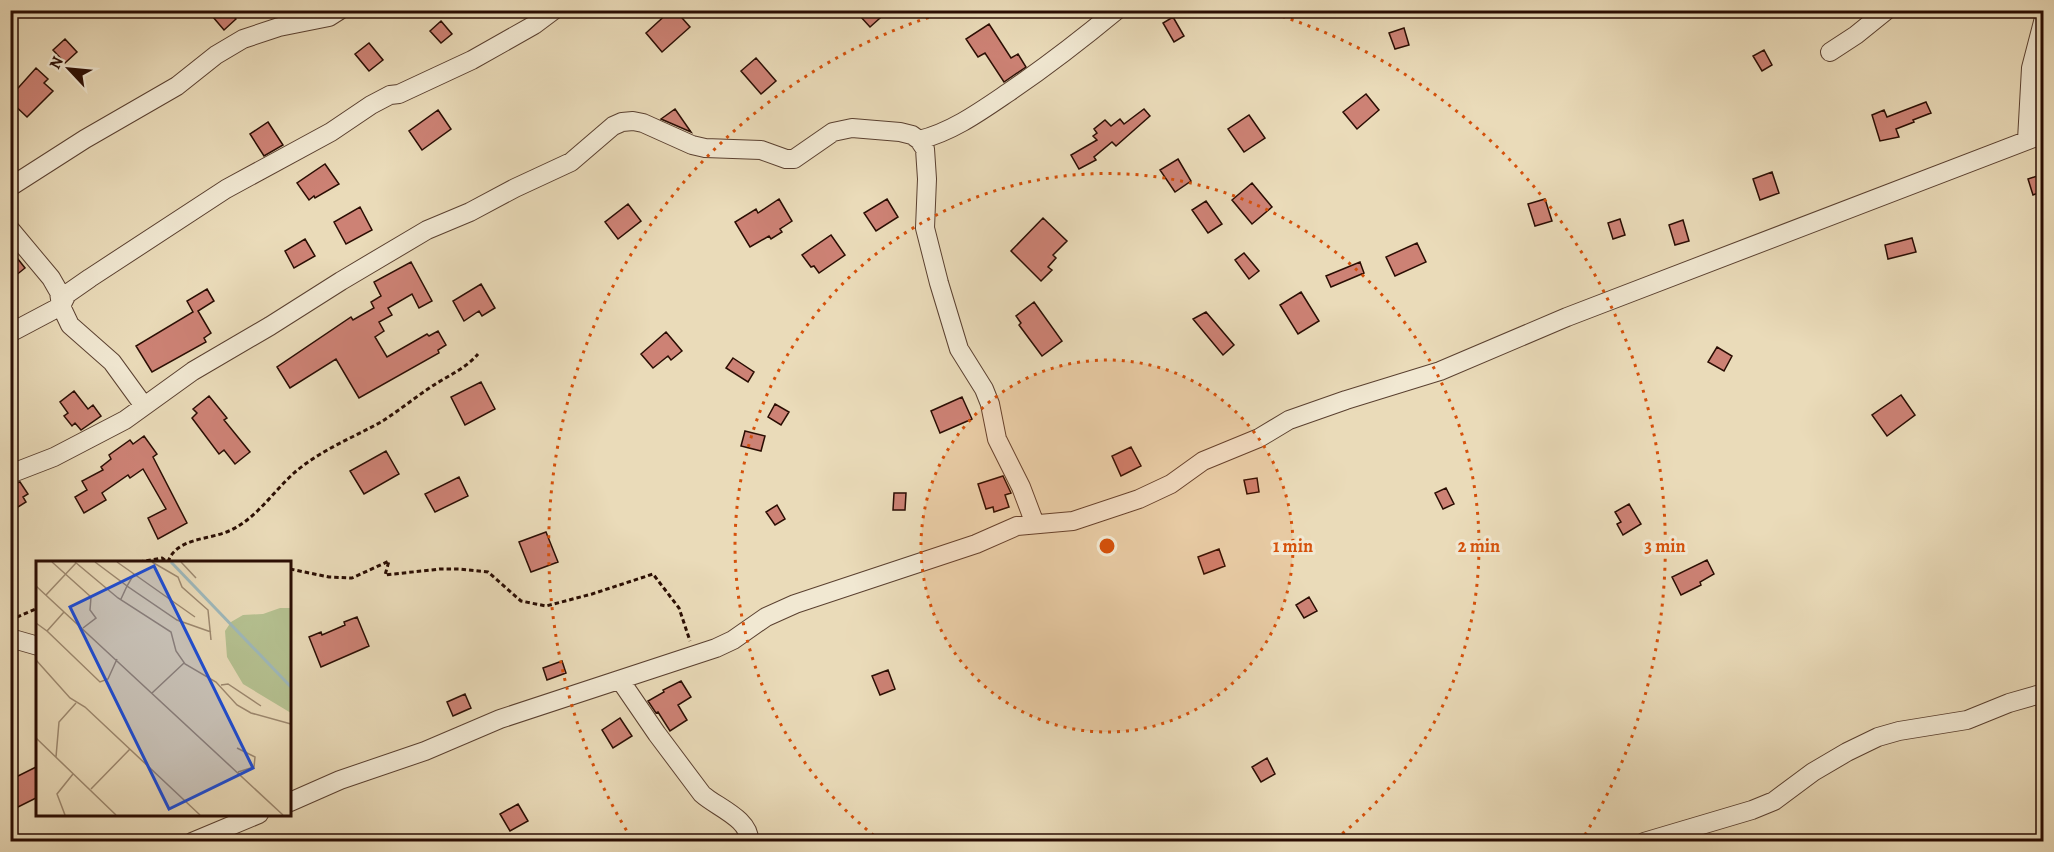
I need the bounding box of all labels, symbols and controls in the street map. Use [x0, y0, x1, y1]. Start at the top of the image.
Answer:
north arrow [39, 39, 99, 99]
text: N [44, 52, 69, 73]
text: 1 min [1273, 534, 1313, 558]
text: 2 min [1458, 534, 1500, 558]
text: 3 min [1644, 534, 1686, 558]
centre of rings [1097, 536, 1117, 556]
inset map [36, 561, 291, 816]

